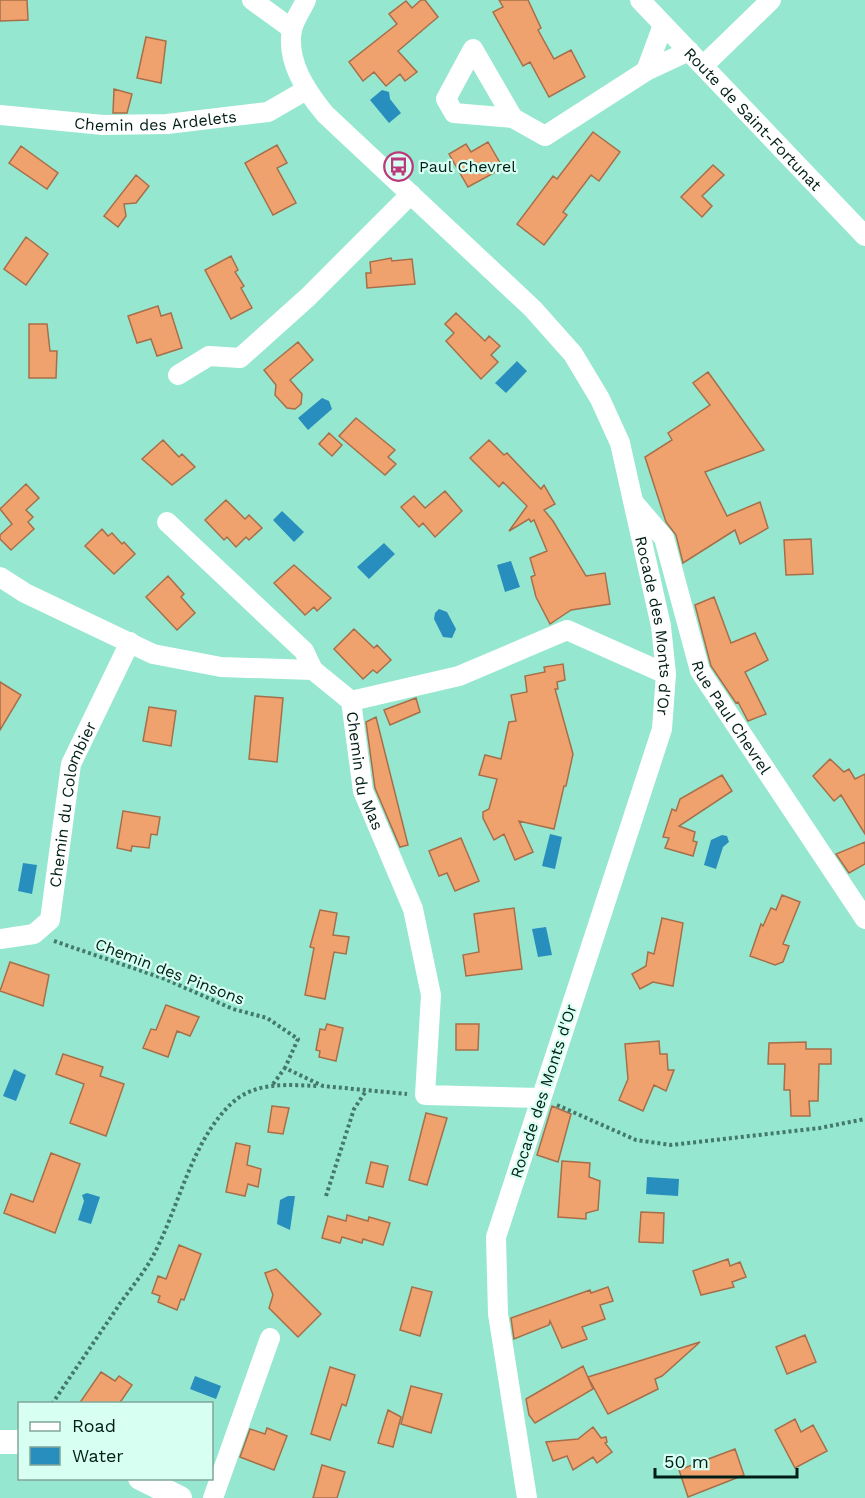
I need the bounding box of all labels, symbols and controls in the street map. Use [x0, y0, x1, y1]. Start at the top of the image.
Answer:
street label: Route de Saint-Fortunat [680, 44, 826, 195]
street label: Chemin des Ardelets [73, 107, 238, 135]
bus stop icon: Paul Chevrel [382, 150, 414, 182]
place label: Paul Chevrel [419, 157, 516, 176]
street label: Rocade des Monts d'Or [631, 534, 675, 717]
street label: Rue Paul Chevrel [688, 658, 775, 778]
street label: Chemin du Mas [342, 710, 387, 833]
street label: Chemin du Colombier [45, 718, 100, 889]
street label: Chemin des Pinsons [92, 934, 247, 1009]
street label: Rocade des Monts d'Or [506, 1001, 581, 1180]
legend [18, 1402, 213, 1480]
text: Road [72, 1415, 116, 1436]
scale bar [655, 1441, 798, 1479]
text: Water [72, 1445, 124, 1466]
text: 50 m [664, 1451, 709, 1472]

